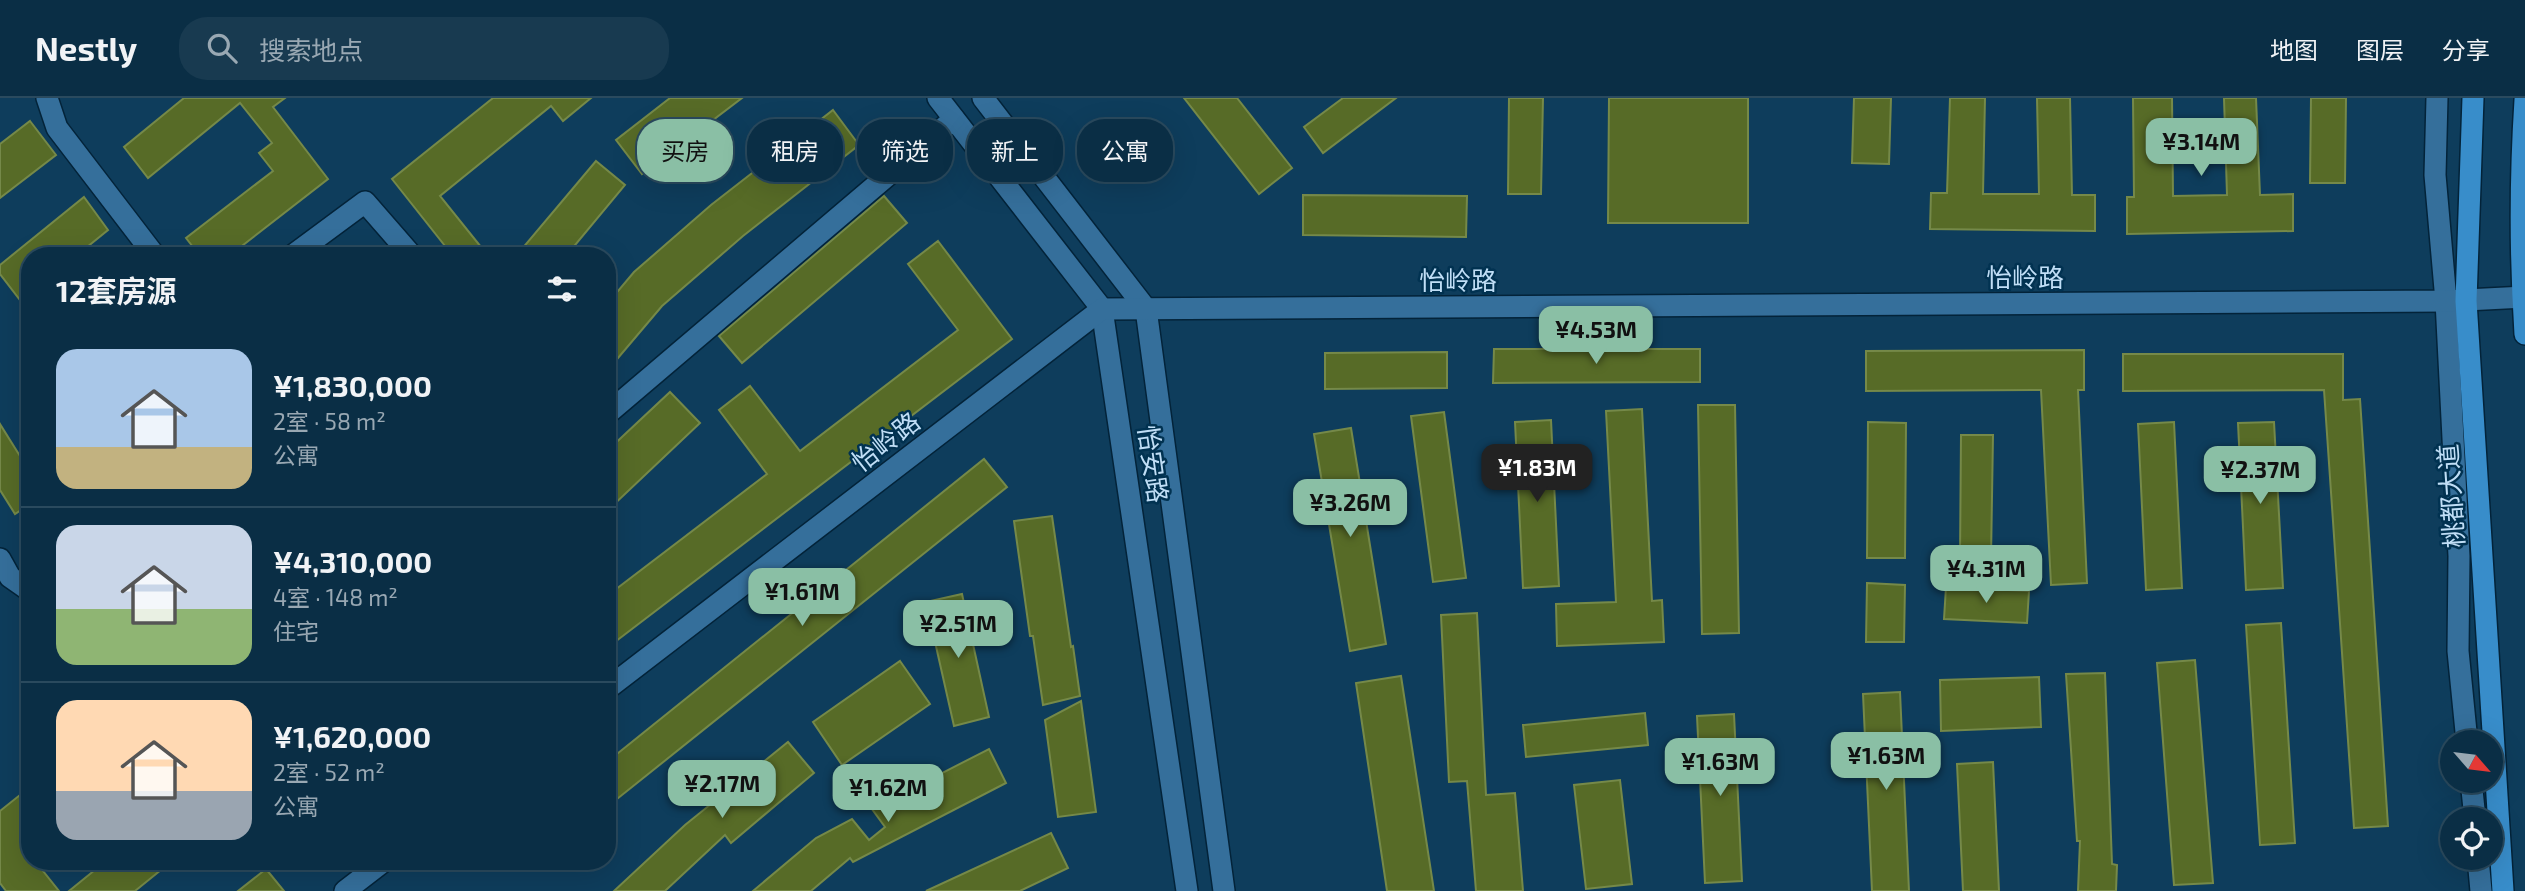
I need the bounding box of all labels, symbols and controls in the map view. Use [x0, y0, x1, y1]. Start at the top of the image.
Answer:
search box [179, 17, 669, 80]
text: Nestly [35, 28, 137, 68]
icon: search [203, 29, 241, 67]
text: 搜索地点 [259, 34, 363, 65]
text: 地图 [2270, 35, 2318, 64]
text: 图层 [2356, 35, 2404, 64]
text: 分享 [2442, 35, 2490, 64]
pin: ¥3.14M [2144, 118, 2258, 178]
chip: 买房 [637, 119, 733, 182]
chip: 租房 [747, 119, 843, 182]
chip: 筛选 [857, 119, 953, 182]
chip: 新上 [967, 119, 1063, 182]
chip: 公寓 [1077, 119, 1173, 182]
text: ¥3.14M [2162, 127, 2240, 155]
street label: 怡岭路 [1986, 261, 2064, 292]
street label: 怡岭路 [1419, 264, 1497, 295]
icon: filters [543, 270, 581, 308]
text: 12套房源 [56, 272, 176, 308]
pin: ¥4.53M [1539, 306, 1653, 366]
text: ¥4.53M [1555, 315, 1637, 343]
text: ¥1,830,000 [273, 367, 432, 403]
icon: home [112, 377, 196, 461]
street label: 怡岭路 [845, 405, 925, 477]
text: 2室 · 58 m² [273, 407, 386, 435]
street label: 怡安路 [1133, 423, 1175, 505]
text: 公寓 [273, 441, 319, 469]
street label: 桃都大道 [2431, 443, 2469, 549]
pin: ¥1.83M [1480, 444, 1594, 504]
pin: ¥2.37M [2203, 446, 2317, 506]
text: ¥1.83M [1497, 453, 1577, 481]
text: ¥2.37M [2220, 455, 2300, 483]
pin: ¥3.26M [1293, 480, 1407, 539]
text: ¥3.26M [1309, 488, 1391, 516]
text: ¥4,310,000 [273, 543, 432, 579]
pin: ¥4.31M [1929, 546, 2043, 605]
icon: home [112, 553, 196, 637]
text: ¥4.31M [1946, 554, 2026, 582]
pin: ¥1.61M [745, 568, 859, 628]
text: ¥1.61M [764, 577, 840, 605]
text: 4室 · 148 m² [273, 583, 398, 611]
pin: ¥2.51M [901, 601, 1015, 660]
text: ¥2.51M [919, 609, 997, 637]
text: 住宅 [273, 617, 319, 645]
text: ¥1,620,000 [273, 718, 431, 754]
icon: home [112, 728, 196, 812]
north arrow [2440, 730, 2502, 793]
map controls [2440, 730, 2503, 870]
pin: ¥1.63M [1829, 732, 1943, 792]
pin: ¥1.63M [1663, 738, 1777, 798]
text: ¥1.63M [1847, 741, 1925, 769]
text: ¥1.63M [1681, 747, 1759, 775]
text: 2室 · 52 m² [273, 758, 385, 786]
pin: ¥2.17M [665, 760, 779, 820]
pin: ¥1.62M [831, 764, 945, 824]
text: ¥2.17M [684, 769, 760, 797]
text: ¥1.62M [849, 773, 927, 801]
text: 公寓 [273, 792, 319, 820]
button: locate [2440, 807, 2503, 870]

